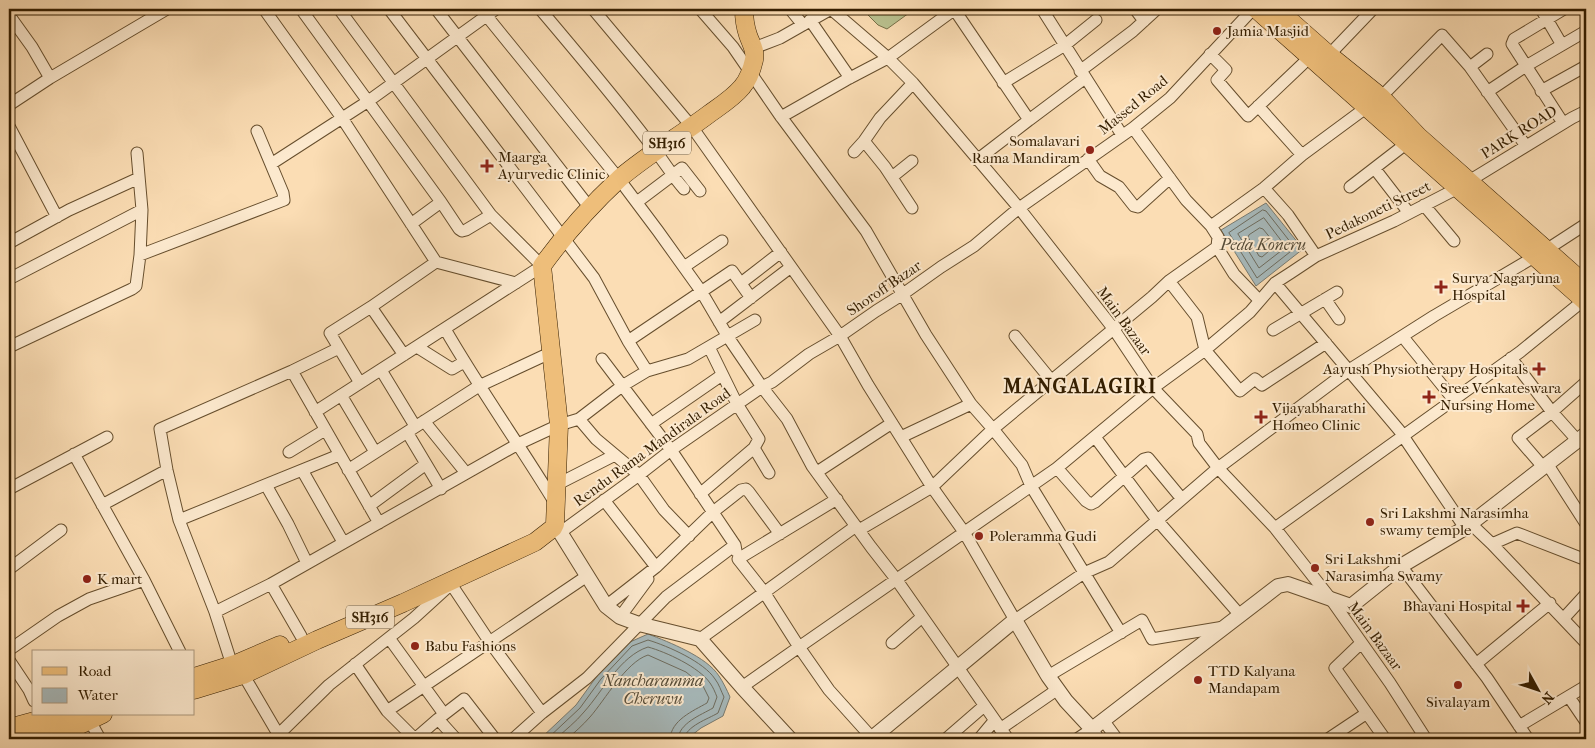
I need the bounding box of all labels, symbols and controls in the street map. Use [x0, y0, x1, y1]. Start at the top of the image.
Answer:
place label: Jamia Masjid [1226, 22, 1310, 40]
marker: Jamia Masjid [1211, 25, 1223, 37]
street label: Massed Road [1095, 71, 1172, 138]
street label: PARK ROAD [1478, 101, 1560, 163]
road number: SH316 [643, 132, 691, 154]
place label: Somalavari Rama Mandiram [972, 132, 1081, 167]
marker: Somalavari Rama Mandiram [1084, 144, 1096, 156]
place label: Maarga Ayurvedic Clinic [497, 148, 606, 183]
marker: Maarga Ayurvedic Clinic [480, 159, 494, 173]
street label: Pedakoneti Street [1322, 176, 1434, 243]
water label: Peda Koneru [1219, 235, 1306, 254]
street label: Shoroff Bazar [843, 256, 925, 320]
place label: Surya Nagarjuna Hospital [1452, 269, 1561, 304]
marker: Surya Nagarjuna Hospital [1434, 280, 1448, 294]
street label: Main Bazaar [1093, 283, 1155, 359]
place label: Aayush Physiotherapy Hospitals [1322, 360, 1528, 378]
marker: Aayush Physiotherapy Hospitals [1532, 362, 1546, 376]
district label: MANGALAGIRI [1002, 375, 1157, 398]
place label: Sree Venkateswara Nursing Home [1440, 379, 1562, 414]
street label: Rendu Rama Mandirala Road [570, 383, 735, 510]
marker: Sree Venkateswara Nursing Home [1422, 390, 1436, 404]
place label: Vijayabharathi Homeo Clinic [1271, 399, 1367, 434]
marker: Vijayabharathi Homeo Clinic [1254, 410, 1268, 424]
place label: Sri Lakshmi Narasimha swamy temple [1380, 504, 1530, 539]
marker: Sri Lakshmi Narasimha swamy temple [1364, 516, 1376, 528]
place label: Poleramma Gudi [989, 527, 1097, 545]
marker: Poleramma Gudi [973, 530, 985, 542]
place label: Sri Lakshmi Narasimha Swamy [1325, 550, 1444, 585]
marker: Sri Lakshmi Narasimha Swamy [1309, 562, 1321, 574]
place label: K mart [97, 570, 143, 588]
marker: K mart [81, 573, 93, 585]
place label: Bhavani Hospital [1403, 597, 1512, 615]
street label: Main Bazaar [1344, 598, 1406, 674]
marker: Bhavani Hospital [1516, 599, 1530, 613]
road number: SH316 [346, 606, 394, 628]
place label: Babu Fashions [425, 637, 516, 655]
marker: Babu Fashions [409, 640, 421, 652]
legend [32, 650, 195, 716]
text: Road [78, 662, 112, 680]
place label: TTD Kalyana Mandapam [1208, 662, 1297, 697]
north arrow [1512, 666, 1562, 716]
water label: Nancharamma Cheruvu [602, 671, 703, 708]
marker: TTD Kalyana Mandapam [1192, 674, 1204, 686]
marker: Sivalayam [1452, 679, 1464, 691]
text: Water [77, 686, 118, 704]
text: N [1537, 689, 1558, 708]
place label: Sivalayam [1426, 693, 1491, 711]

